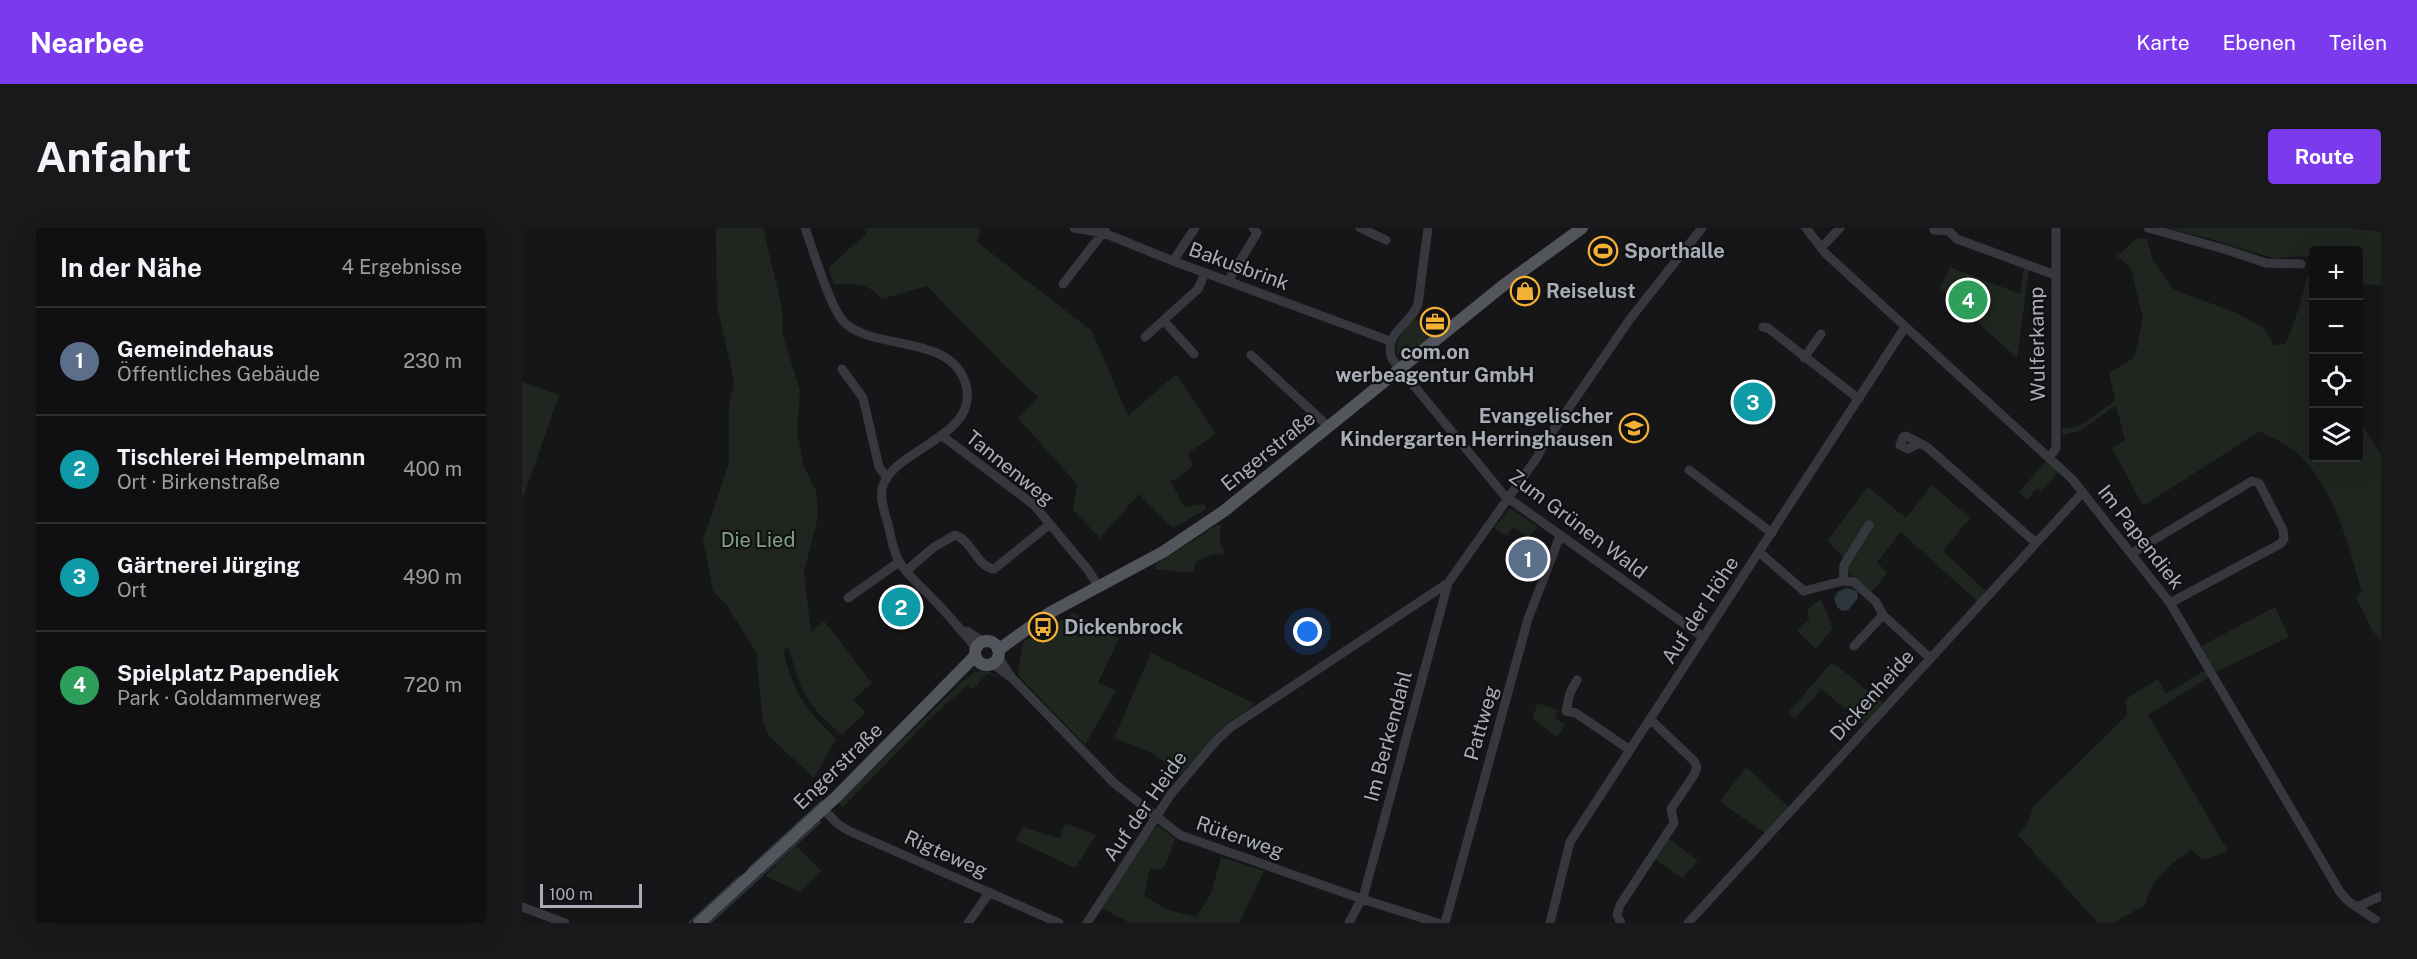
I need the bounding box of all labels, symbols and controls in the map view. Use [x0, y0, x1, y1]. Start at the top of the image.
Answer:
text: Nearbee [30, 26, 144, 59]
text: Karte [2136, 30, 2190, 55]
text: Ebenen [2223, 30, 2296, 55]
text: Teilen [2329, 30, 2387, 55]
button: Route [2268, 129, 2381, 184]
text: Anfahrt [36, 132, 192, 181]
sports icon: Sporthalle [1587, 235, 1619, 267]
street label: Bakusbrink [1186, 237, 1292, 295]
place label: Sporthalle [1624, 239, 1725, 263]
map controls [2309, 246, 2363, 462]
button: + [2309, 246, 2363, 300]
text: In der Nähe [60, 252, 202, 283]
text: 4 Ergebnisse [342, 255, 462, 279]
shop icon: Reiselust [1509, 275, 1541, 307]
pin: 4 [1948, 278, 1988, 322]
place label: Reiselust [1546, 279, 1636, 303]
street label: Wulferkamp [2024, 287, 2050, 401]
button: − [2309, 300, 2363, 354]
office icon: com.on werbeagentur GmbH [1419, 306, 1451, 338]
text: Gemeindehaus [117, 336, 274, 362]
place label: com.on werbeagentur GmbH [1336, 340, 1534, 387]
text: 1 [75, 349, 84, 373]
text: 230 m [403, 349, 462, 373]
button: locate [2309, 354, 2363, 408]
text: Öffentliches Gebäude [117, 362, 320, 386]
pin: 3 [1734, 380, 1772, 424]
place label: Evangelischer Kindergarten Herringhausen [1340, 404, 1613, 451]
street label: Engerstraße [1216, 406, 1320, 496]
button: layers [2309, 408, 2363, 462]
school or university icon: Evangelischer Kindergarten Herringhausen [1618, 412, 1650, 444]
street label: Tannenweg [961, 425, 1059, 511]
text: Tischlerei Hempelmann [117, 444, 365, 470]
text: 2 [73, 457, 86, 481]
text: 400 m [403, 457, 462, 481]
street label: Zum Grünen Wald [1504, 464, 1652, 584]
text: Ort · Birkenstraße [117, 470, 280, 494]
street label: Im Papendiek [2093, 480, 2189, 594]
park label: Die Lied [721, 528, 795, 552]
pin: 1 [1508, 536, 1548, 582]
text: Gärtnerei Jürging [117, 552, 300, 578]
street label: Auf der Höhe [1656, 552, 1744, 668]
text: 3 [73, 565, 86, 589]
text: 490 m [403, 565, 462, 589]
text: Ort [117, 578, 147, 602]
pin: 2 [882, 584, 920, 629]
bus stop icon: Dickenbrock [1027, 611, 1059, 643]
place label: Dickenbrock [1064, 615, 1184, 639]
your location [1293, 617, 1322, 646]
street label: Dickenheide [1825, 645, 1919, 745]
text: Spielplatz Papendiek [117, 660, 339, 686]
street label: Im Berkendahl [1359, 668, 1417, 804]
text: 4 [73, 673, 86, 697]
text: 720 m [404, 673, 462, 697]
street label: Pattweg [1459, 683, 1503, 763]
text: Park · Goldammerweg [117, 686, 321, 710]
street label: Engerstraße [789, 718, 887, 814]
street label: Auf der Heide [1098, 746, 1192, 866]
street label: Rüterweg [1193, 811, 1287, 863]
street label: Rigteweg [901, 825, 991, 883]
scale bar [540, 881, 642, 908]
text: 100 m [549, 885, 593, 904]

